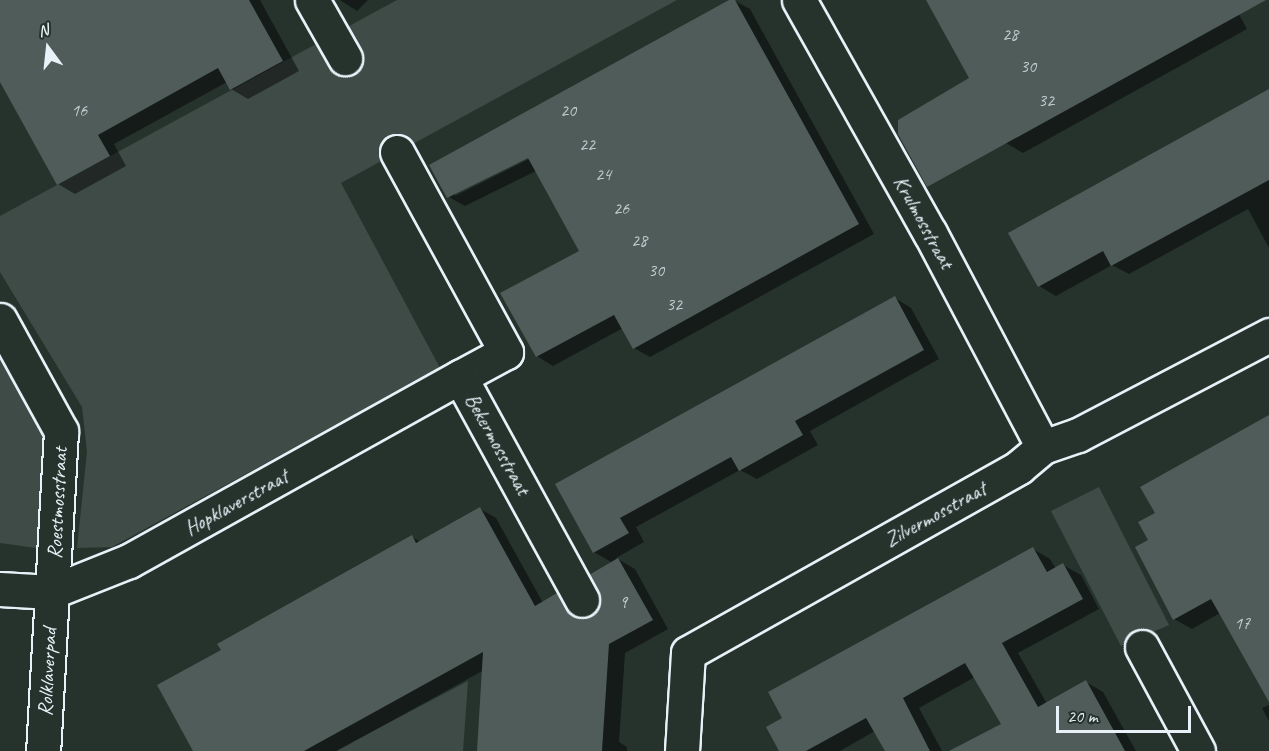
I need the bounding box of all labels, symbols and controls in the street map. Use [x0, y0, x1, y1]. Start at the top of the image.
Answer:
north arrow [18, 18, 78, 78]
text: N [36, 20, 51, 42]
house number: 28 [1002, 23, 1018, 45]
house number: 30 [1020, 55, 1036, 77]
house number: 32 [1038, 89, 1054, 111]
house number: 16 [71, 99, 87, 121]
house number: 20 [560, 99, 576, 121]
house number: 22 [579, 133, 595, 155]
house number: 24 [595, 163, 611, 185]
street label: Krulmosstraat [888, 171, 960, 273]
house number: 26 [613, 197, 629, 219]
house number: 28 [631, 229, 647, 251]
house number: 30 [648, 259, 664, 281]
house number: 32 [666, 293, 682, 315]
street label: Bekermosstraat [460, 389, 536, 499]
street label: Roestmosstraat [41, 446, 73, 560]
street label: Hopklaverstraat [180, 463, 292, 541]
street label: Zilvermosstraat [880, 476, 990, 552]
house number: 9 [619, 591, 627, 613]
house number: 17 [1234, 612, 1250, 634]
street label: Rolklaverpad [32, 627, 62, 717]
scale bar [1059, 694, 1194, 732]
text: 20 m [1067, 705, 1098, 727]

